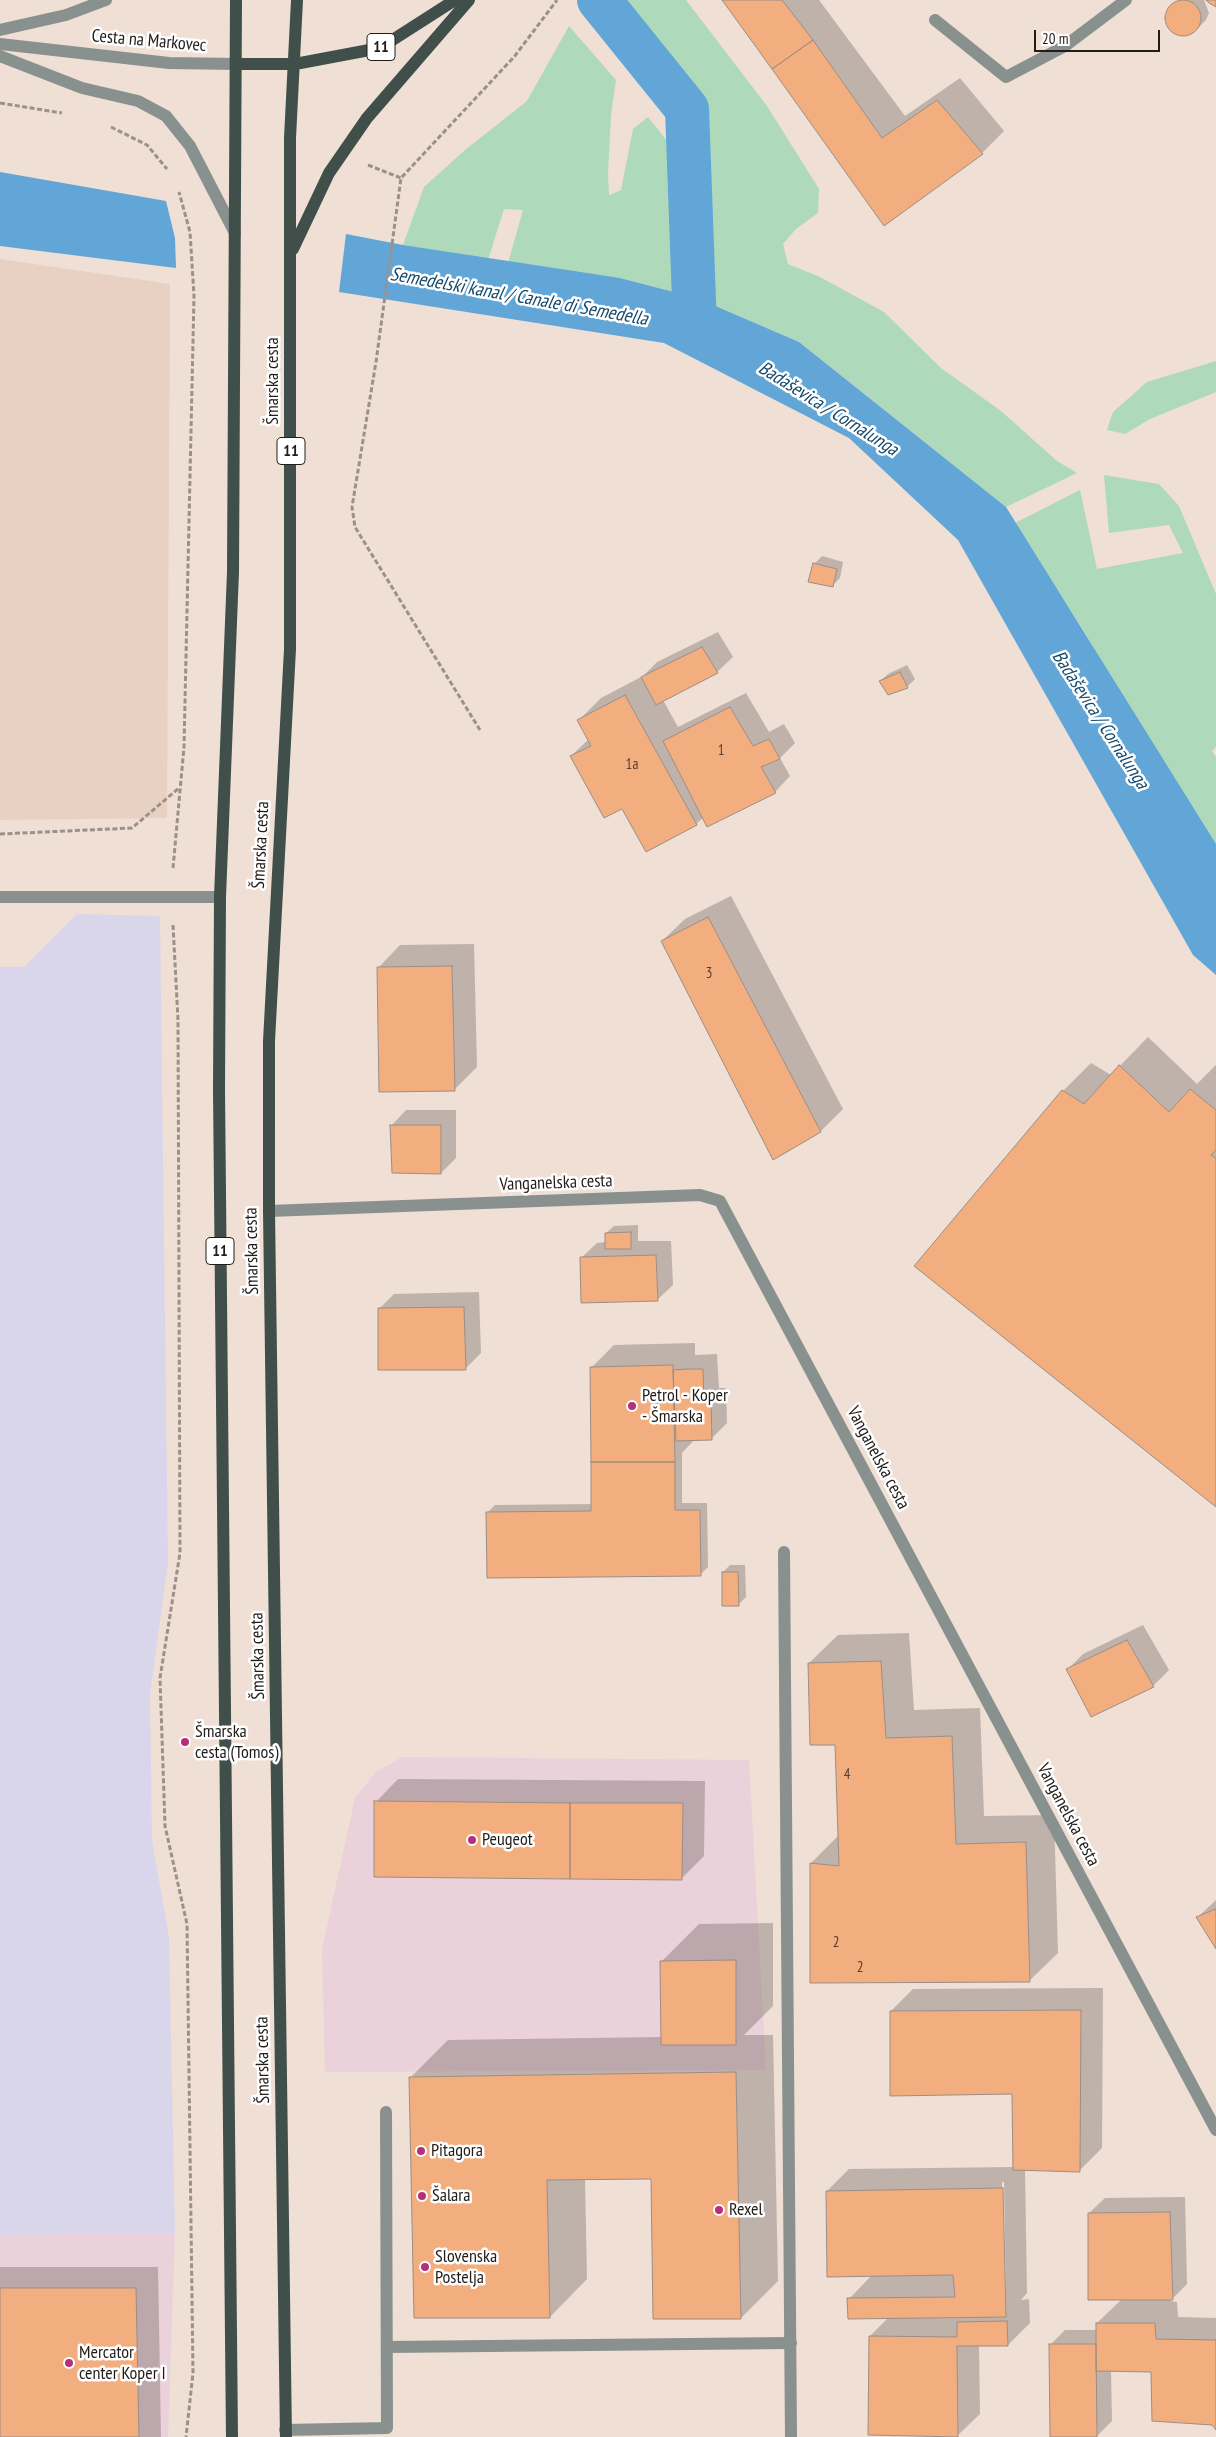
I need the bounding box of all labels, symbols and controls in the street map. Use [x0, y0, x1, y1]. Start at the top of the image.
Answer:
scale bar [1036, 20, 1162, 52]
street label: Cesta na Markovec [91, 25, 207, 57]
text: 20 m [1042, 29, 1068, 48]
road number: 11 [367, 34, 395, 61]
water label: Semedelski kanal / Canale di Semedella [388, 263, 650, 331]
street label: Šmarska cesta [262, 337, 284, 425]
water label: Badaševica / Cornalunga [754, 357, 902, 461]
road number: 11 [277, 438, 305, 464]
water label: Badaševica / Cornalunga [1047, 647, 1153, 793]
house number: 1 [718, 742, 724, 760]
house number: 1a [626, 756, 638, 774]
street label: Šmarska cesta [248, 801, 274, 889]
house number: 3 [706, 965, 712, 983]
street label: Vanganelska cesta [499, 1170, 613, 1196]
street label: Šmarska cesta [240, 1207, 264, 1295]
road number: 11 [206, 1238, 234, 1264]
place label: Petrol - Koper - Šmarska [642, 1385, 728, 1428]
marker: Petrol - Koper - Šmarska [626, 1400, 638, 1412]
street label: Vanganelska cesta [842, 1403, 914, 1513]
street label: Šmarska cesta [246, 1612, 270, 1700]
place label: Šmarska cesta (Tomos) [195, 1721, 279, 1764]
marker: Šmarska cesta (Tomos) [179, 1736, 191, 1748]
street label: Vanganelska cesta [1032, 1760, 1104, 1870]
house number: 4 [844, 1766, 850, 1784]
place label: Peugeot [482, 1829, 533, 1851]
marker: Peugeot [466, 1834, 478, 1846]
house number: 2 [833, 1934, 839, 1952]
house number: 2 [857, 1959, 863, 1977]
street label: Šmarska cesta [251, 2016, 275, 2104]
place label: Pitagora [431, 2140, 483, 2162]
marker: Pitagora [415, 2145, 427, 2157]
place label: Šalara [432, 2185, 470, 2207]
marker: Šalara [416, 2190, 428, 2202]
place label: Rexel [729, 2199, 763, 2221]
marker: Rexel [713, 2204, 725, 2216]
place label: Slovenska Postelja [435, 2246, 497, 2288]
marker: Slovenska Postelja [419, 2261, 431, 2273]
place label: Mercator center Koper I [79, 2342, 166, 2384]
marker: Mercator center Koper I [63, 2357, 75, 2369]

